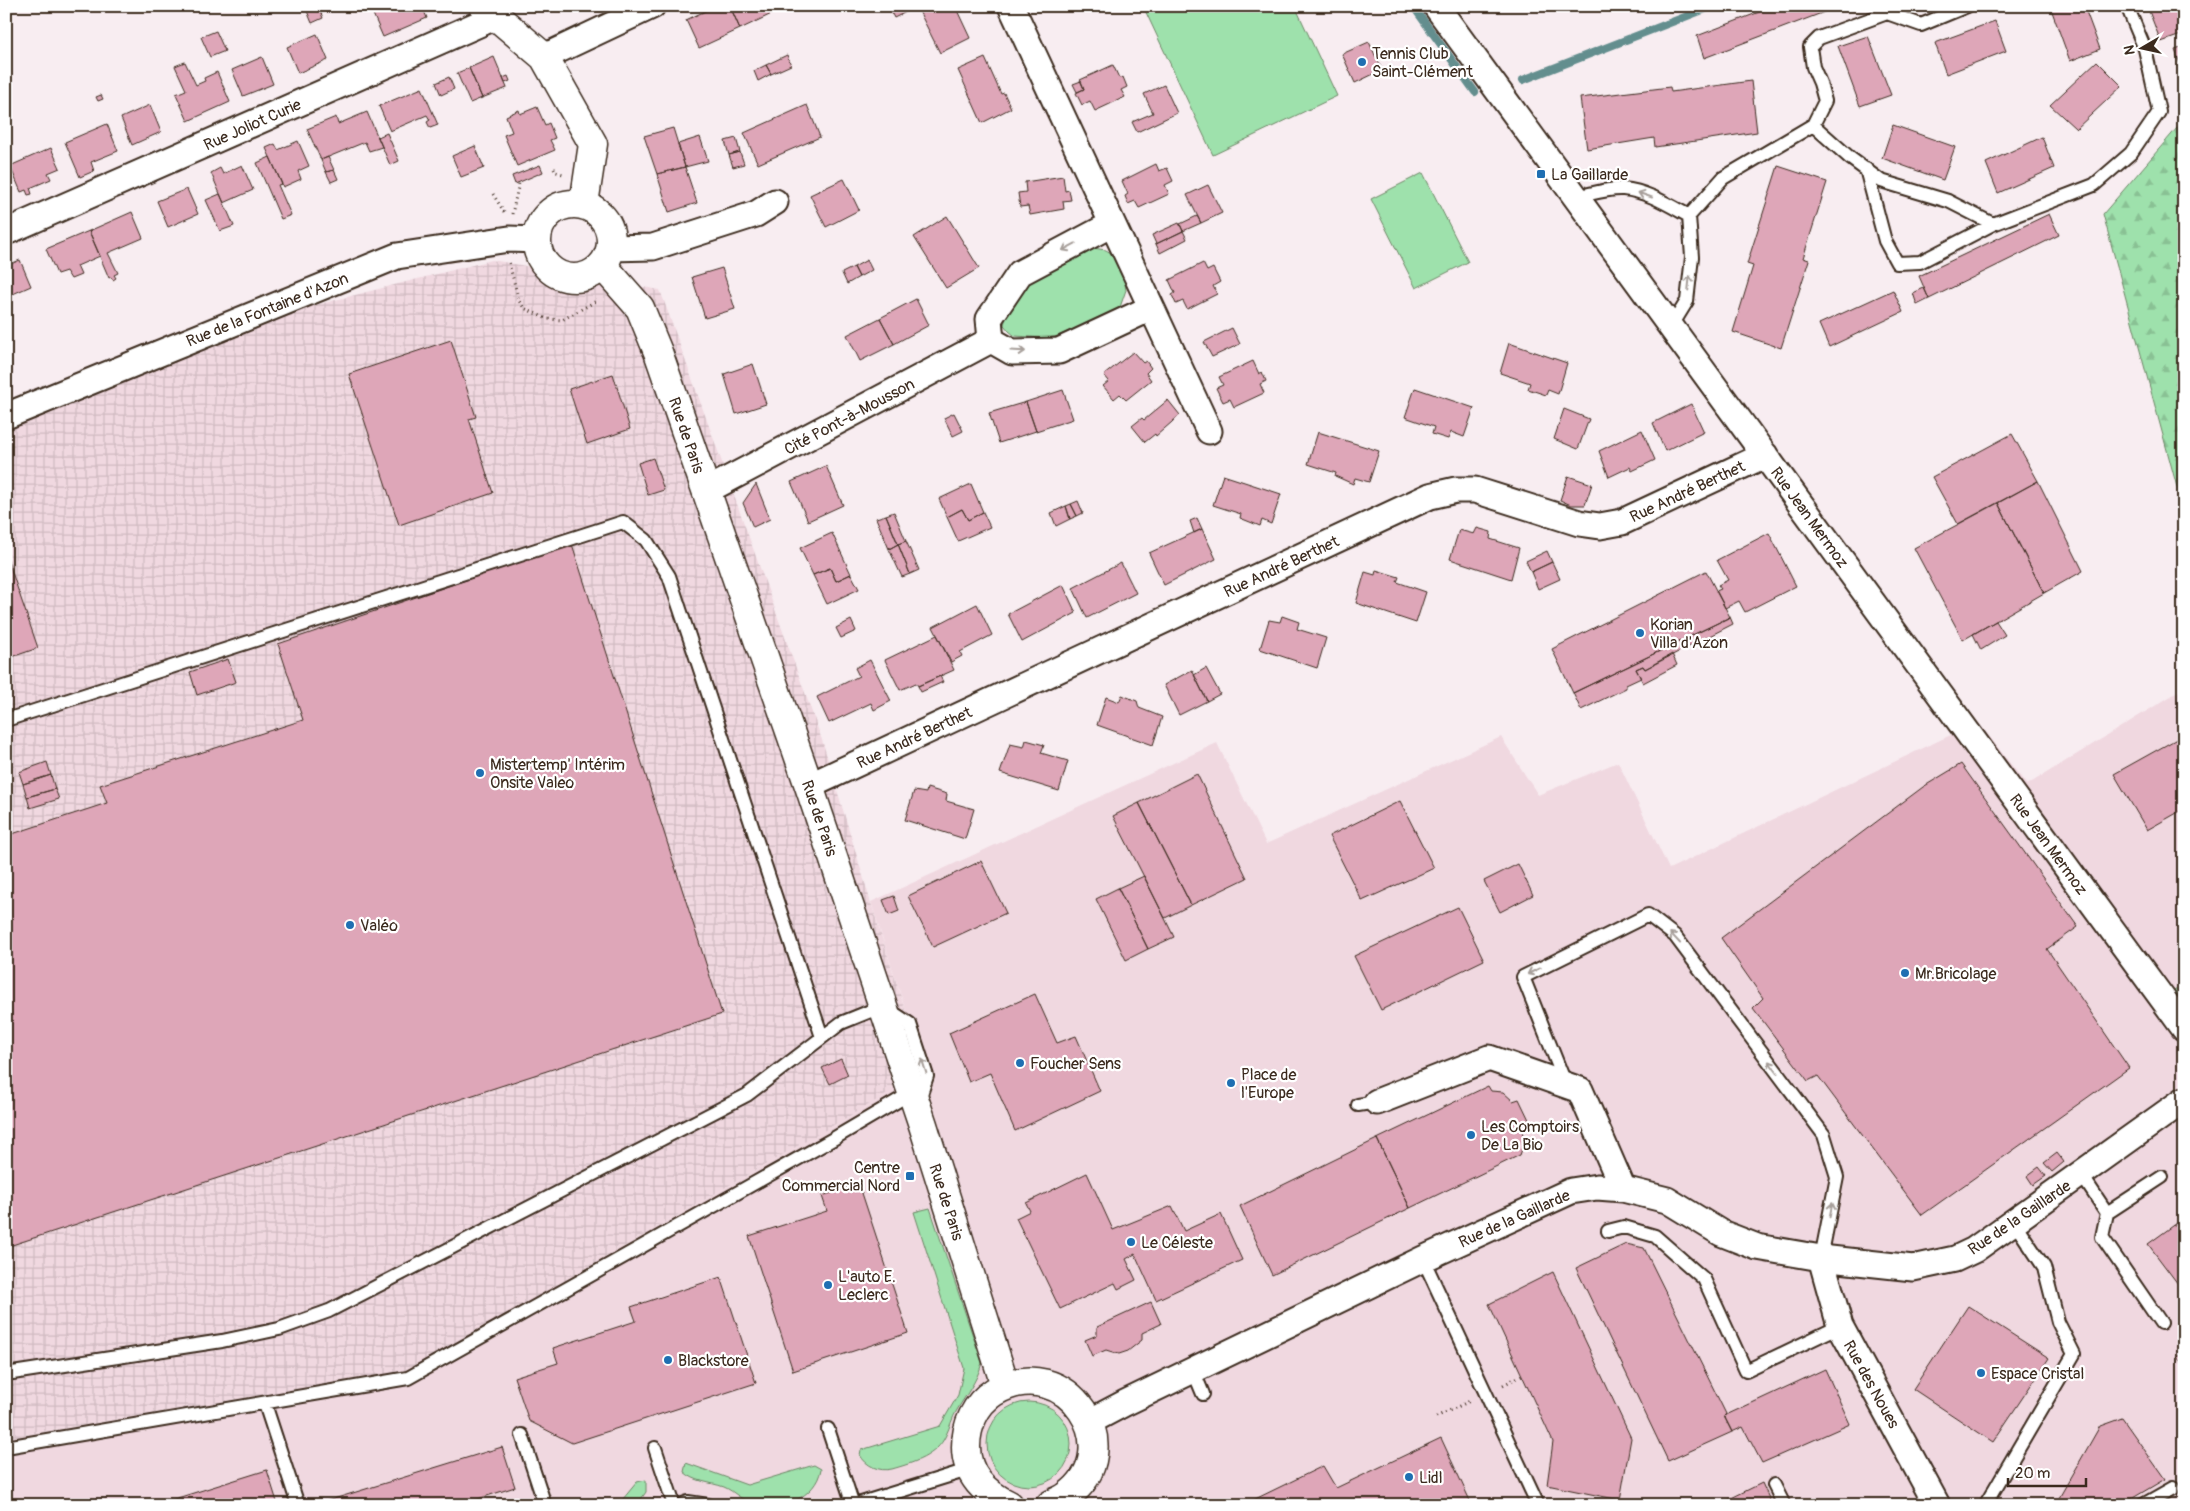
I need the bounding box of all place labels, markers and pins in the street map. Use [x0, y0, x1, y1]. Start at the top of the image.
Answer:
place label: Tennis Club Saint-Clément [1372, 44, 1473, 82]
marker: Tennis Club Saint-Clément [1356, 56, 1368, 68]
place label: La Gaillarde [1551, 165, 1628, 185]
marker: La Gaillarde [1535, 168, 1547, 180]
place label: Korian Villa d'Azon [1650, 615, 1728, 653]
marker: Korian Villa d'Azon [1634, 627, 1646, 639]
place label: Mistertemp' Intérim Onsite Valeo [490, 755, 625, 793]
marker: Mistertemp' Intérim Onsite Valeo [474, 767, 486, 779]
place label: Valéo [360, 916, 398, 936]
marker: Valéo [344, 919, 356, 931]
place label: Mr.Bricolage [1915, 964, 1996, 984]
marker: Mr.Bricolage [1899, 967, 1911, 979]
place label: Foucher Sens [1030, 1054, 1121, 1074]
marker: Foucher Sens [1014, 1057, 1026, 1069]
place label: Place de l'Europe [1241, 1065, 1297, 1103]
marker: Place de l'Europe [1225, 1077, 1237, 1089]
place label: Les Comptoirs De La Bio [1481, 1117, 1579, 1155]
marker: Les Comptoirs De La Bio [1465, 1129, 1477, 1141]
place label: Centre Commercial Nord [782, 1158, 900, 1196]
marker: Centre Commercial Nord [904, 1170, 916, 1182]
place label: Le Céleste [1141, 1233, 1213, 1253]
marker: Le Céleste [1125, 1236, 1137, 1248]
place label: L'auto E. Leclerc [838, 1267, 896, 1305]
marker: L'auto E. Leclerc [822, 1279, 834, 1291]
place label: Blackstore [678, 1351, 749, 1371]
marker: Blackstore [662, 1354, 674, 1366]
place label: Espace Cristal [1991, 1364, 2084, 1384]
marker: Espace Cristal [1975, 1367, 1987, 1379]
place label: Lidl [1419, 1468, 1443, 1488]
marker: Lidl [1403, 1471, 1415, 1483]

